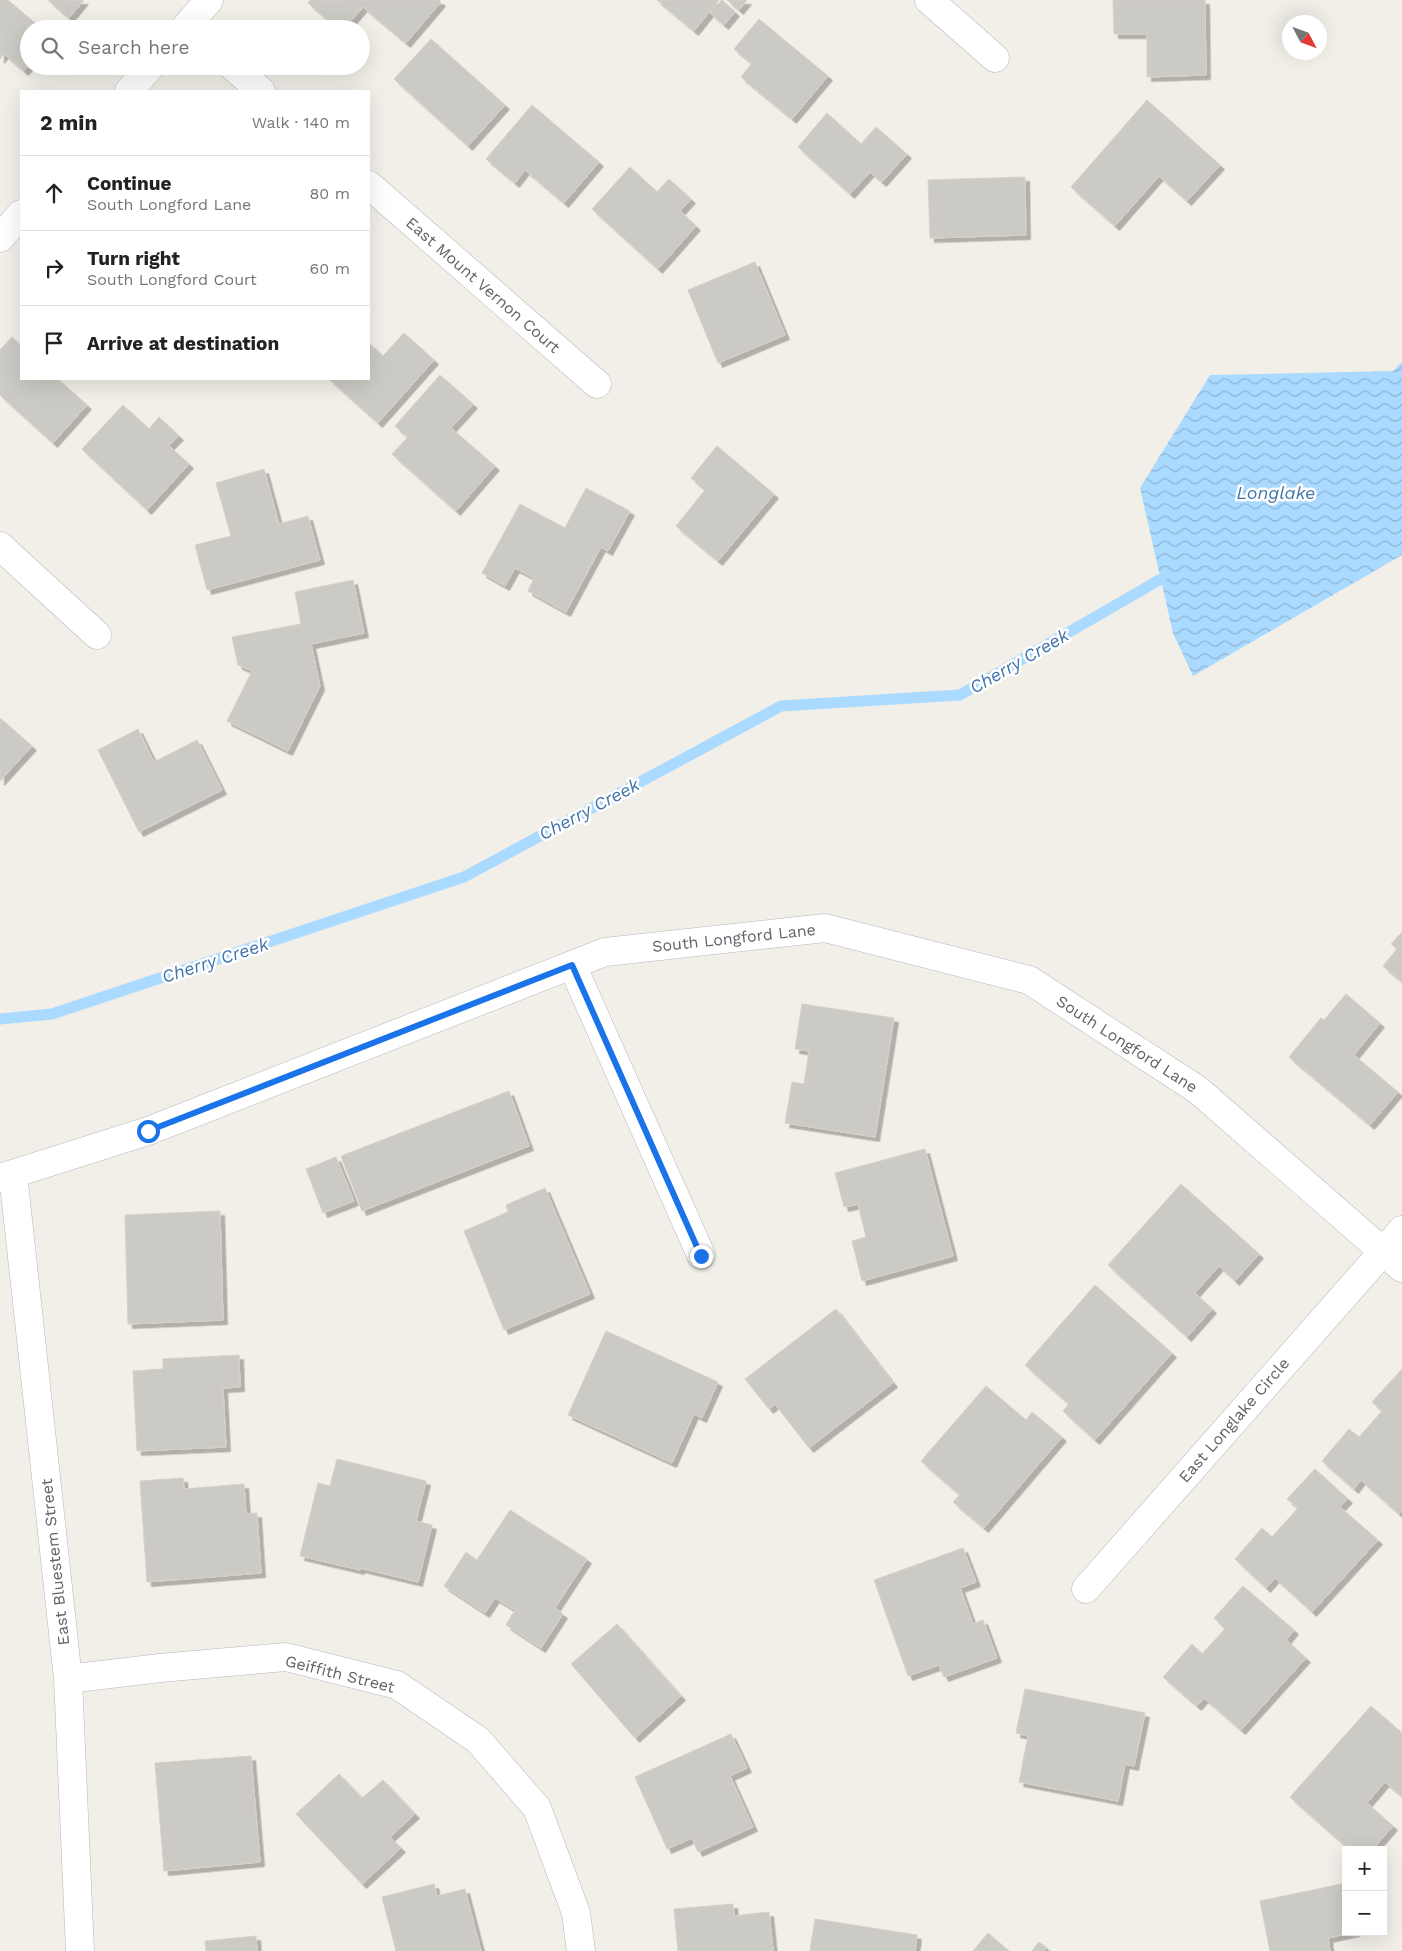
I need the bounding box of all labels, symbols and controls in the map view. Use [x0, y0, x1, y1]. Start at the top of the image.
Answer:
north arrow [1282, 15, 1327, 60]
search box [20, 20, 370, 75]
icon: search [38, 34, 66, 62]
text: Search here [78, 36, 189, 59]
text: 2 min [40, 110, 97, 135]
text: Walk · 140 m [252, 113, 350, 132]
text: Continue [87, 172, 171, 195]
icon: ahead [40, 179, 68, 207]
text: 80 m [309, 184, 350, 203]
text: South Longford Lane [87, 195, 251, 214]
street label: East Mount Vernon Court [402, 213, 564, 357]
text: Turn right [87, 247, 180, 270]
icon: right [40, 254, 68, 282]
text: 60 m [310, 259, 350, 278]
text: South Longford Court [87, 270, 257, 289]
icon: arrive [40, 329, 68, 357]
text: Arrive at destination [87, 332, 279, 355]
water label: Longlake [1237, 482, 1315, 503]
water label: Cherry Creek [966, 624, 1073, 698]
water label: Cherry Creek [535, 773, 644, 844]
street label: South Longford Lane [651, 920, 817, 956]
water label: Cherry Creek [159, 933, 272, 987]
street label: South Longford Lane [1053, 991, 1201, 1097]
route start [137, 1120, 160, 1143]
route end [690, 1245, 713, 1268]
street label: East Longlake Circle [1175, 1354, 1293, 1486]
street label: East Bluestem Street [37, 1477, 73, 1646]
street label: Geiffith Street [283, 1651, 397, 1697]
map controls [1342, 1846, 1387, 1936]
button: + [1342, 1846, 1387, 1891]
button: − [1342, 1891, 1387, 1936]

